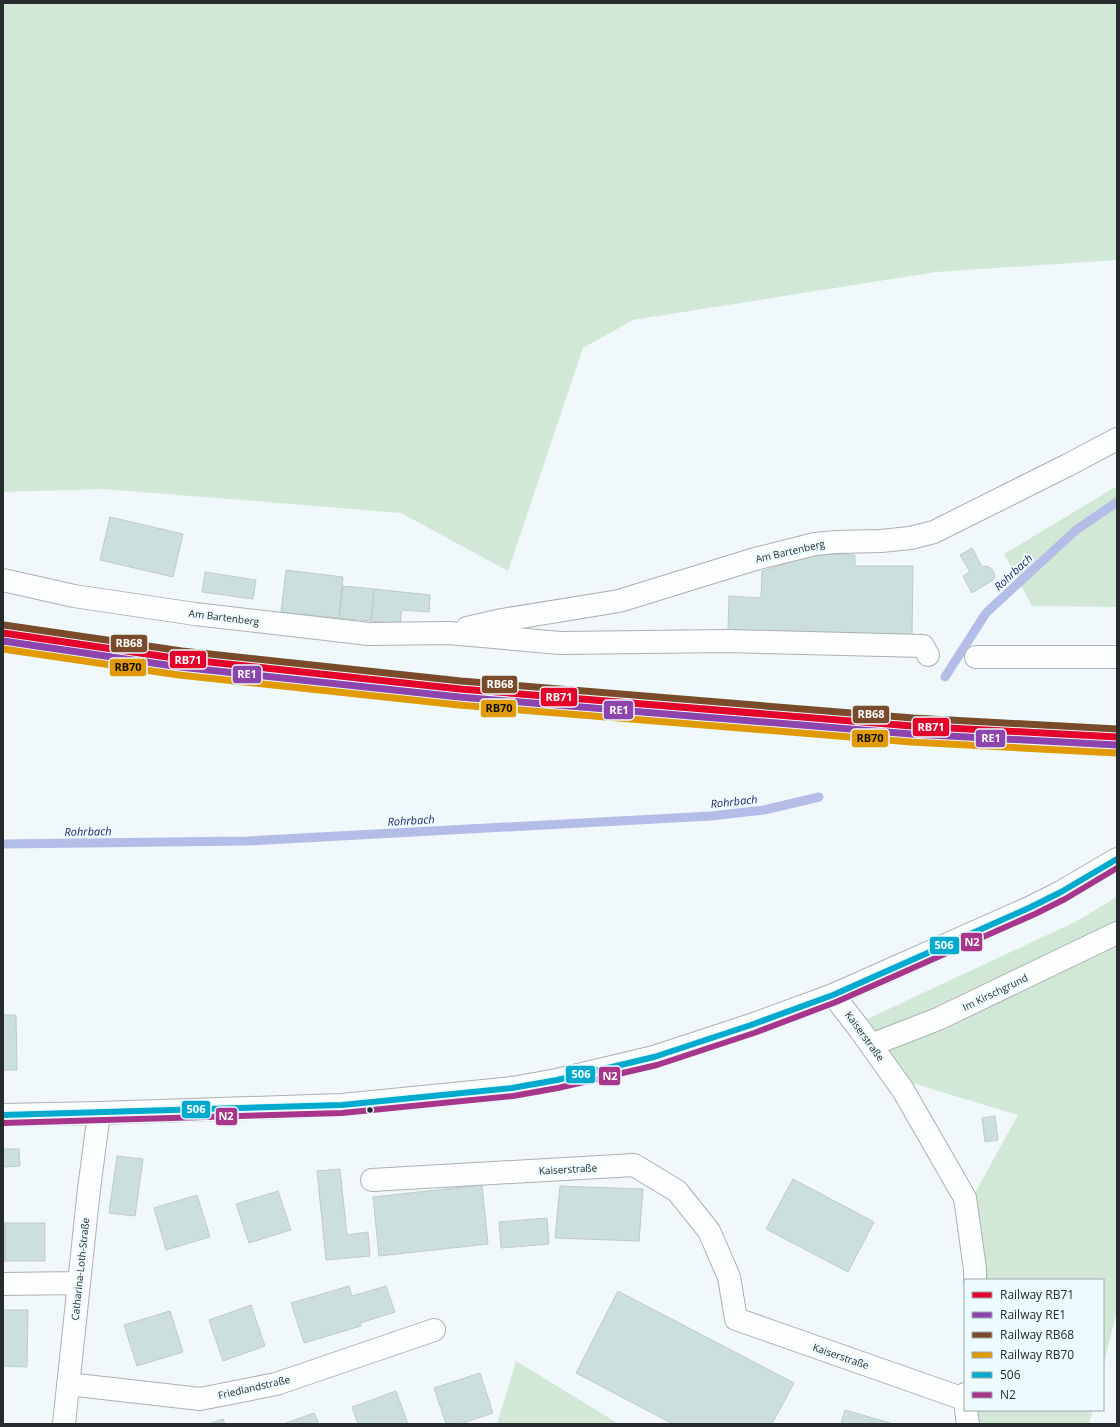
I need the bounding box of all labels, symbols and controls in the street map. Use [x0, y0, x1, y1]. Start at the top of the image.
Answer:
street label: Am Bartenberg [754, 536, 827, 566]
water label: Rohrbach [991, 550, 1035, 594]
street label: Am Bartenberg [188, 606, 261, 628]
line badge: RB68 [110, 634, 148, 653]
text: RB68 [115, 635, 143, 650]
line badge: RB71 [169, 650, 207, 669]
text: RB71 [174, 652, 202, 667]
line badge: RB70 [109, 658, 147, 677]
text: RB70 [114, 659, 142, 674]
line badge: RE1 [232, 665, 262, 684]
text: RE1 [237, 666, 257, 681]
line badge: RB68 [481, 675, 518, 694]
text: RB68 [486, 676, 514, 691]
line badge: RB71 [540, 687, 578, 707]
text: RB71 [545, 689, 573, 704]
line badge: RB70 [480, 699, 517, 718]
text: RB70 [485, 700, 513, 715]
line badge: RE1 [603, 700, 634, 720]
text: RE1 [609, 702, 629, 717]
line badge: RB68 [852, 705, 890, 724]
text: RB68 [857, 706, 885, 721]
line badge: RB71 [912, 717, 950, 737]
text: RB71 [917, 719, 945, 734]
line badge: RB70 [851, 729, 889, 748]
line badge: RE1 [975, 729, 1006, 748]
text: RB70 [856, 730, 884, 745]
text: RE1 [981, 730, 1001, 745]
water label: Rohrbach [710, 791, 758, 811]
water label: Rohrbach [387, 811, 435, 829]
water label: Rohrbach [64, 823, 112, 839]
line badge: N2 [960, 932, 983, 952]
text: N2 [964, 934, 980, 949]
line badge: 506 [929, 936, 960, 955]
text: 506 [935, 937, 953, 952]
street label: Im Kirschgrund [960, 970, 1030, 1014]
street label: Kaiserstraße [842, 1008, 888, 1064]
line badge: 506 [565, 1065, 596, 1084]
text: 506 [572, 1066, 590, 1081]
line badge: N2 [598, 1066, 621, 1086]
text: N2 [602, 1068, 618, 1083]
line badge: 506 [181, 1100, 211, 1119]
text: 506 [187, 1101, 205, 1116]
unlabelled marker [365, 1105, 375, 1115]
line badge: N2 [215, 1107, 238, 1126]
text: N2 [218, 1108, 234, 1123]
street label: Kaiserstraße [538, 1160, 598, 1178]
street label: Catharina-Loth-Straße [68, 1217, 92, 1321]
legend [964, 1279, 1104, 1411]
text: Railway RB71 [1000, 1286, 1074, 1303]
text: Railway RE1 [1000, 1306, 1066, 1323]
text: Railway RB68 [1000, 1326, 1074, 1343]
street label: Kaiserstraße [811, 1340, 871, 1372]
text: Railway RB70 [1000, 1346, 1074, 1363]
text: 506 [1000, 1366, 1021, 1383]
street label: Friedlandstraße [217, 1372, 292, 1402]
text: N2 [1000, 1386, 1016, 1403]

